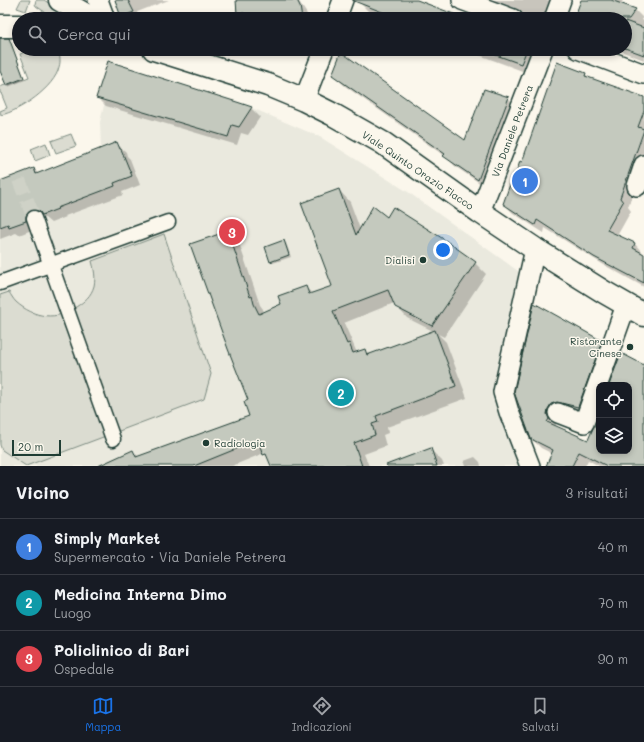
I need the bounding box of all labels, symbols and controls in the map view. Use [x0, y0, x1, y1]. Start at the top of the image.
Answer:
search box [12, 12, 632, 56]
icon: search [26, 23, 48, 45]
text: Cerca qui [58, 24, 131, 44]
street label: Via Daniele Petrera [488, 83, 536, 179]
street label: Viale Quinto Orazio Flacco [359, 127, 477, 213]
pin: 1 [512, 166, 538, 196]
pin: 3 [219, 217, 245, 247]
your location [433, 240, 453, 260]
place label: Dialisi [385, 253, 415, 267]
marker: Dialisi [418, 255, 428, 265]
place label: Ristorante Cinese [570, 334, 622, 360]
marker: Ristorante Cinese [625, 342, 635, 352]
pin: 2 [328, 378, 354, 408]
map controls [596, 382, 632, 454]
button: locate [596, 382, 632, 418]
button: layers [596, 418, 632, 454]
place label: Radiologia [214, 436, 266, 450]
scale bar [12, 438, 61, 457]
marker: Radiologia [201, 438, 211, 448]
text: 20 m [18, 439, 43, 454]
text: Vicino [16, 481, 69, 503]
text: 3 risultati [566, 484, 628, 501]
text: Simply Market [54, 528, 160, 548]
text: 1 [26, 538, 32, 555]
text: 40 m [598, 538, 628, 555]
text: Supermercato · Via Daniele Petrera [54, 548, 286, 565]
text: Medicina Interna Dimo [54, 584, 227, 604]
text: 2 [25, 594, 33, 611]
text: 70 m [598, 594, 628, 611]
text: Luogo [54, 604, 91, 621]
text: Policlinico di Bari [54, 640, 190, 660]
text: 3 [25, 650, 33, 667]
text: 90 m [598, 650, 628, 667]
text: Ospedale [54, 660, 114, 677]
tab: Mappa [85, 695, 121, 734]
tab: Indicazioni [292, 695, 352, 734]
tab: Salvati [522, 695, 559, 734]

